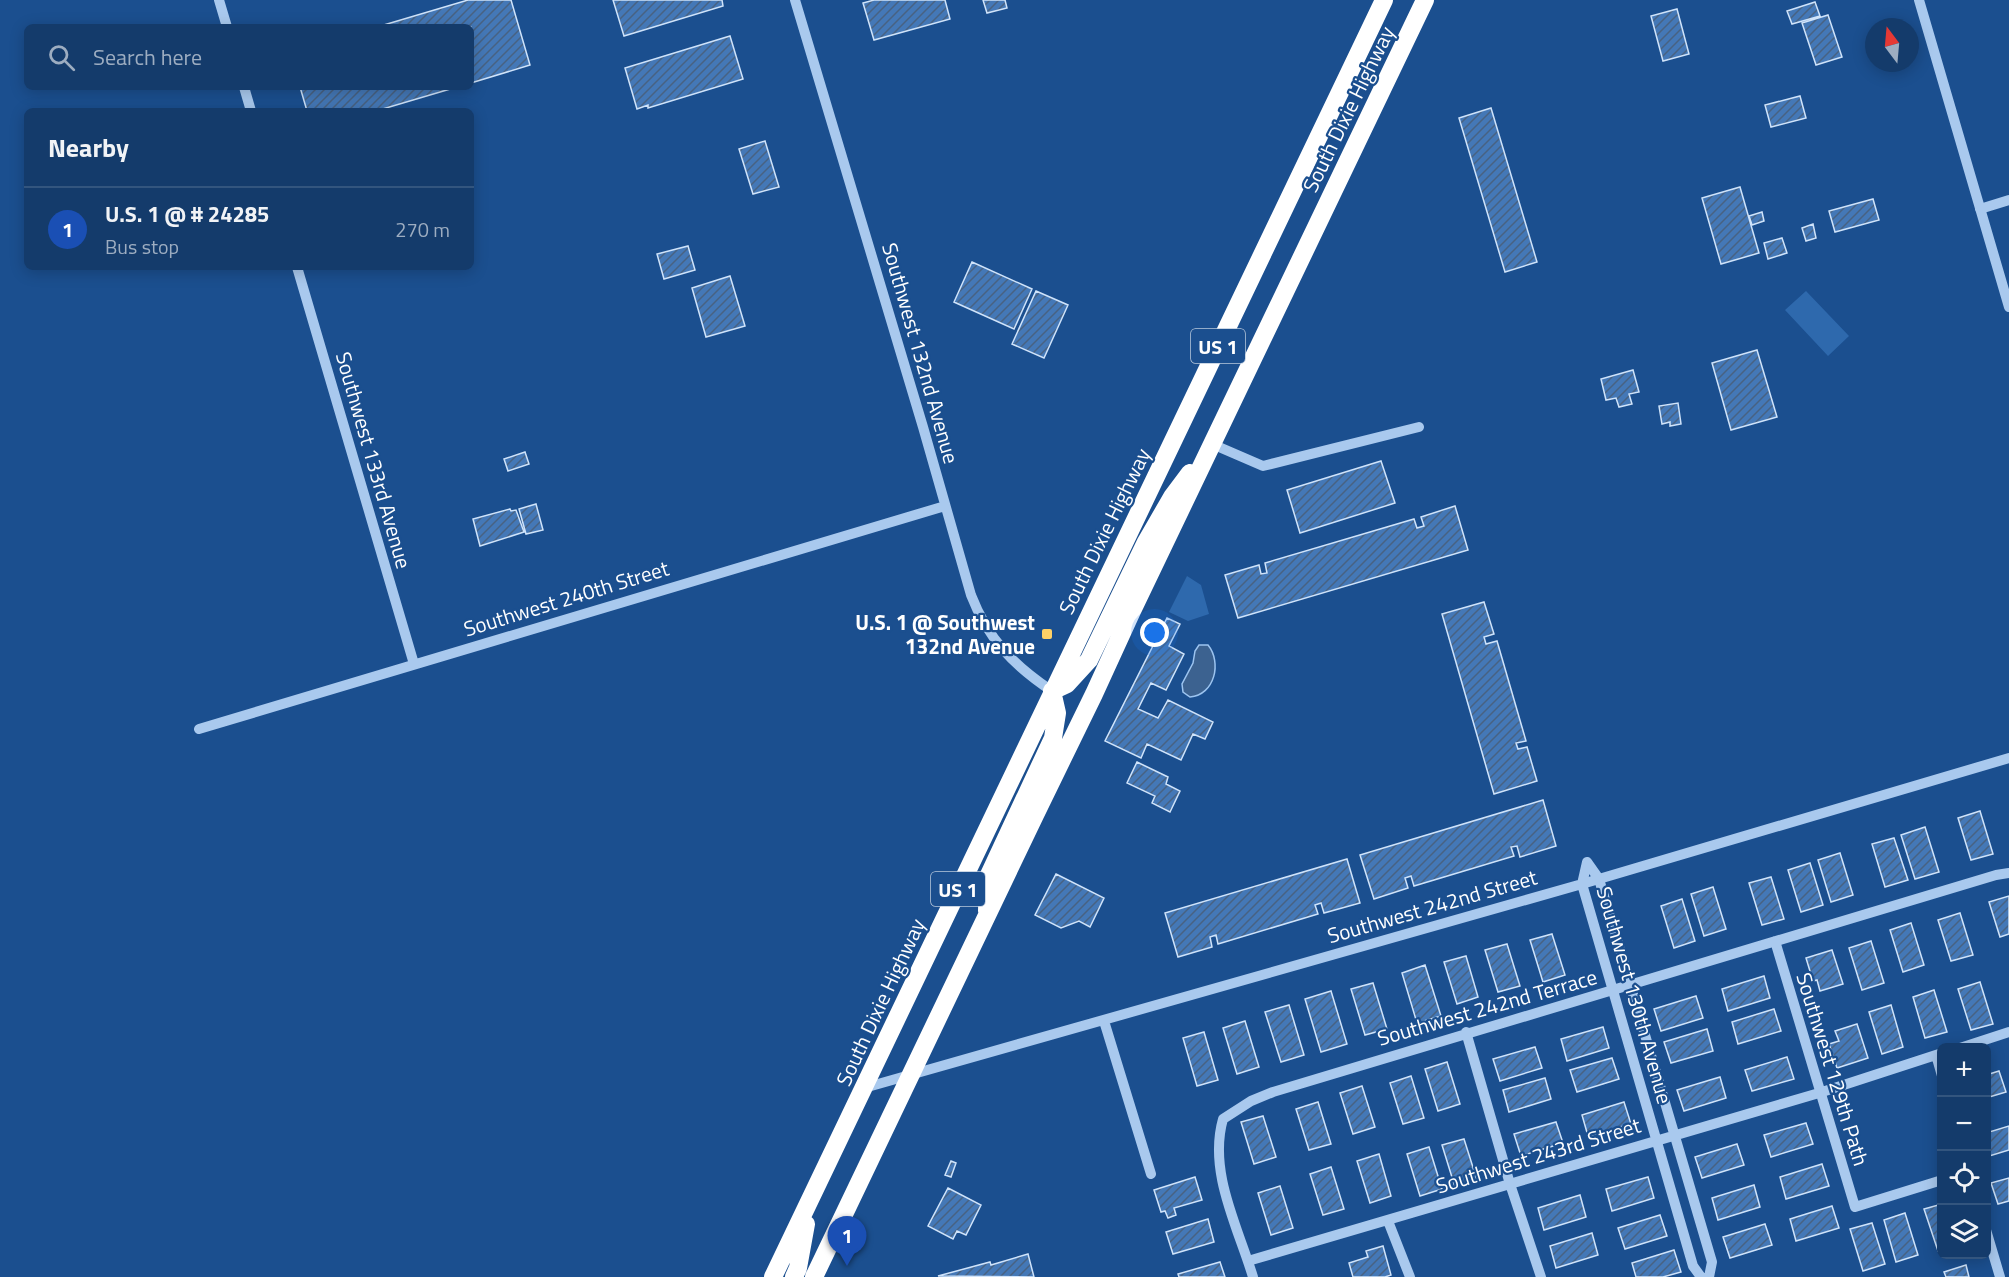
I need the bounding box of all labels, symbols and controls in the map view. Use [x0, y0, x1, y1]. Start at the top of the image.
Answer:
north arrow [1865, 18, 1919, 72]
street label: South Dixie Highway [1294, 20, 1402, 198]
search box [24, 24, 474, 90]
text: Search here [93, 40, 202, 74]
icon: search [45, 41, 78, 74]
text: Nearby [48, 128, 129, 167]
text: U.S. 1 @ # 24285 [105, 197, 269, 231]
text: 1 [62, 214, 73, 245]
text: 270 m [395, 214, 450, 245]
text: Bus stop [105, 231, 179, 262]
street label: Southwest 132nd Avenue [874, 239, 968, 467]
road number: US 1 [1191, 329, 1245, 363]
street label: Southwest 133rd Avenue [328, 348, 420, 572]
street label: South Dixie Highway [1050, 442, 1158, 620]
street label: Southwest 240th Street [459, 551, 673, 644]
place label: U.S. 1 @ Southwest 132nd Avenue [855, 606, 1035, 662]
your location [1140, 618, 1169, 647]
marker: U.S. 1 @ Southwest 132nd Avenue [1040, 627, 1054, 641]
street label: Southwest 242nd Street [1323, 861, 1541, 951]
road number: US 1 [931, 872, 985, 906]
street label: Southwest 130th Avenue [1589, 883, 1681, 1107]
street label: South Dixie Highway [827, 913, 933, 1091]
street label: Southwest 242nd Terrace [1373, 960, 1601, 1054]
street label: Southwest 129th Path [1788, 968, 1878, 1170]
map controls [1937, 1043, 1991, 1259]
button: + [1937, 1043, 1991, 1097]
button: − [1937, 1097, 1991, 1151]
street label: Southwest 243rd Street [1432, 1108, 1645, 1201]
button: locate [1937, 1151, 1991, 1205]
button: layers [1937, 1205, 1991, 1259]
pin: 1 [828, 1216, 866, 1266]

